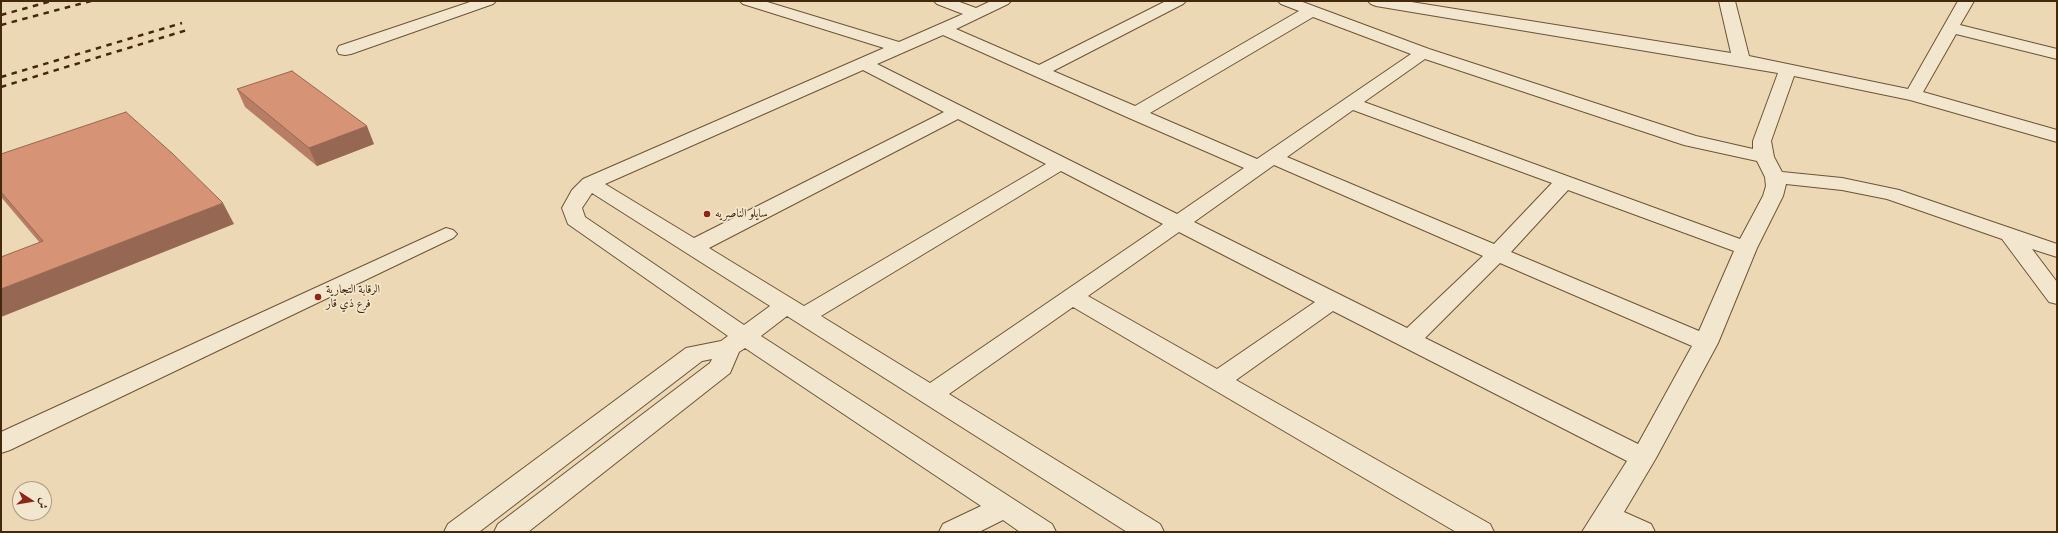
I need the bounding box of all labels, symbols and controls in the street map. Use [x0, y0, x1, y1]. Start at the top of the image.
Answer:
place label: سايلو الناصريه [715, 207, 768, 221]
marker: سايلو الناصريه [702, 209, 712, 219]
place label: الرقابة التجارية فرع ذي قار [326, 283, 380, 311]
marker: الرقابة التجارية فرع ذي قار [313, 292, 323, 302]
north arrow [12, 481, 52, 521]
text: ش [35, 496, 51, 510]

